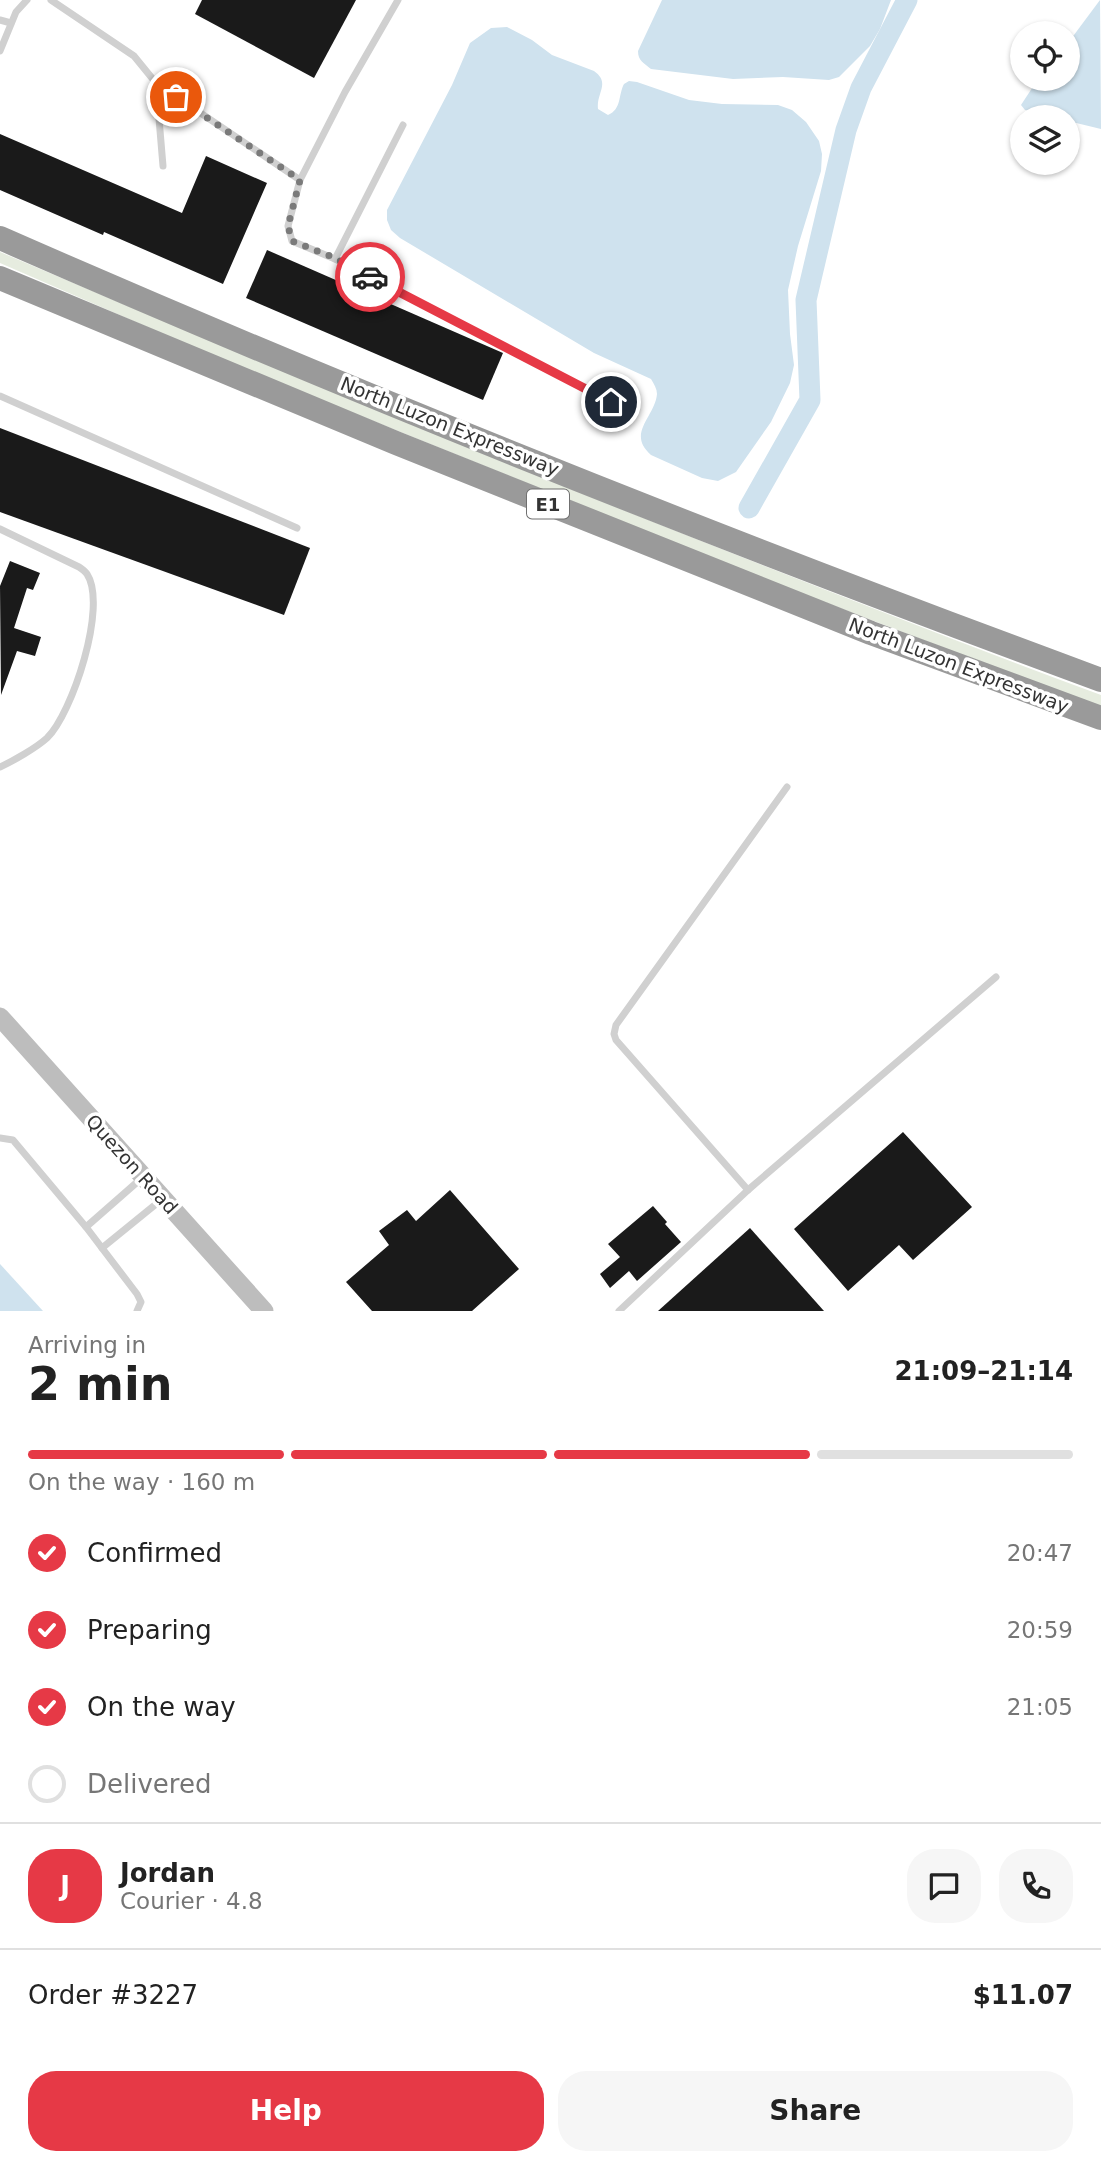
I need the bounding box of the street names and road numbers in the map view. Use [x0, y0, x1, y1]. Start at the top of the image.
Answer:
street label: North Luzon Expressway [338, 372, 562, 480]
road number: E1 [527, 490, 569, 518]
street label: North Luzon Expressway [846, 613, 1072, 717]
street label: Quezon Road [82, 1110, 182, 1218]

